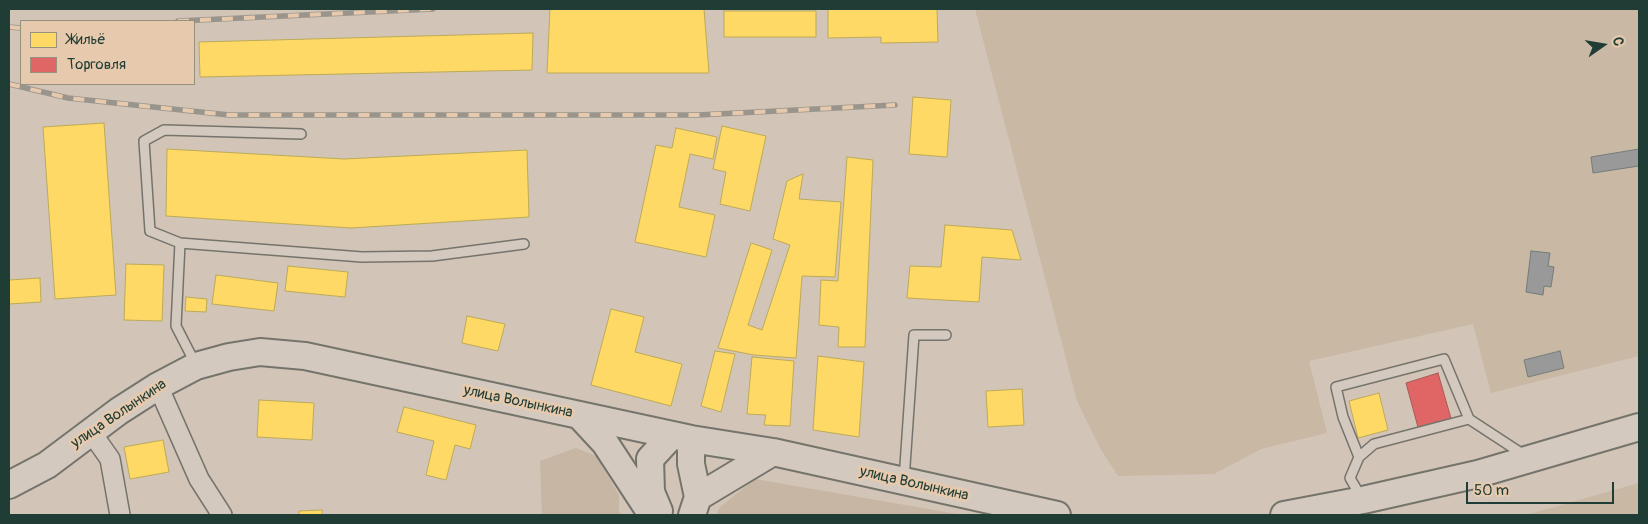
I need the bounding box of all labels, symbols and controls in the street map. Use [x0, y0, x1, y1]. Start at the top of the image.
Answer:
legend [20, 20, 195, 85]
north arrow [1578, 20, 1628, 70]
text: Жильё [67, 30, 106, 49]
text: С [1609, 35, 1627, 48]
text: Торговля [67, 55, 126, 74]
street label: улица Волынкина [68, 375, 170, 453]
street label: улица Волынкина [462, 382, 574, 422]
street label: улица Волынкина [858, 463, 970, 505]
scale bar [1468, 472, 1616, 504]
text: 50 m [1474, 481, 1509, 500]

